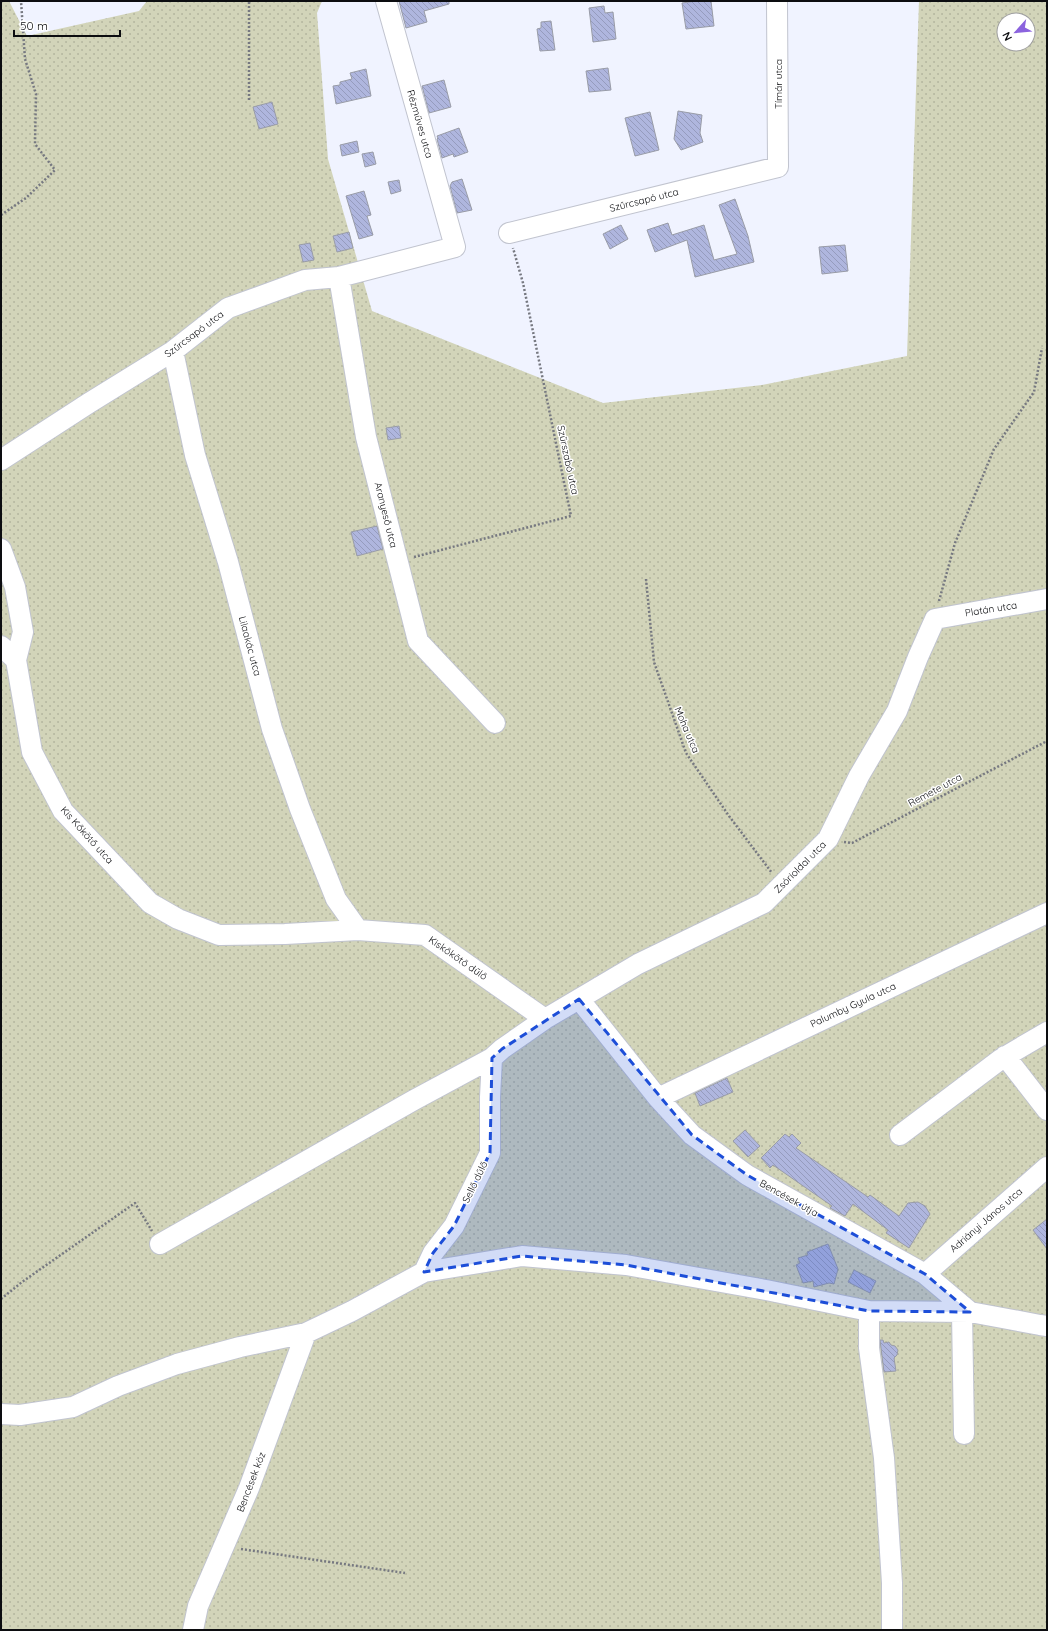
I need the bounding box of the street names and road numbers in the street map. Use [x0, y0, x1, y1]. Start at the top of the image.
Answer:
street label: Tímár utca [772, 59, 785, 109]
street label: Rézműves utca [404, 88, 436, 160]
street label: Szűrcsapó utca [608, 185, 680, 215]
street label: Szűrcsapó utca [162, 307, 226, 361]
street label: Szűrszabó utca [554, 424, 582, 496]
street label: Aranyeső utca [372, 481, 400, 549]
street label: Platán utca [964, 598, 1018, 620]
street label: Lilaakác utca [236, 615, 264, 677]
street label: Moha utca [671, 705, 703, 755]
street label: Remete utca [906, 770, 964, 810]
street label: Kis Kőkötő utca [58, 804, 116, 866]
street label: Zsórioldal utca [771, 838, 829, 896]
street label: Kiskőkötő dűlő [426, 933, 490, 983]
street label: Palumby Gyula utca [808, 979, 898, 1031]
street label: Sellő dűlő [459, 1159, 491, 1205]
street label: Bencések útja [757, 1177, 821, 1219]
street label: Adriányi János utca [947, 1185, 1025, 1255]
street label: Bencések köz [234, 1450, 268, 1514]

